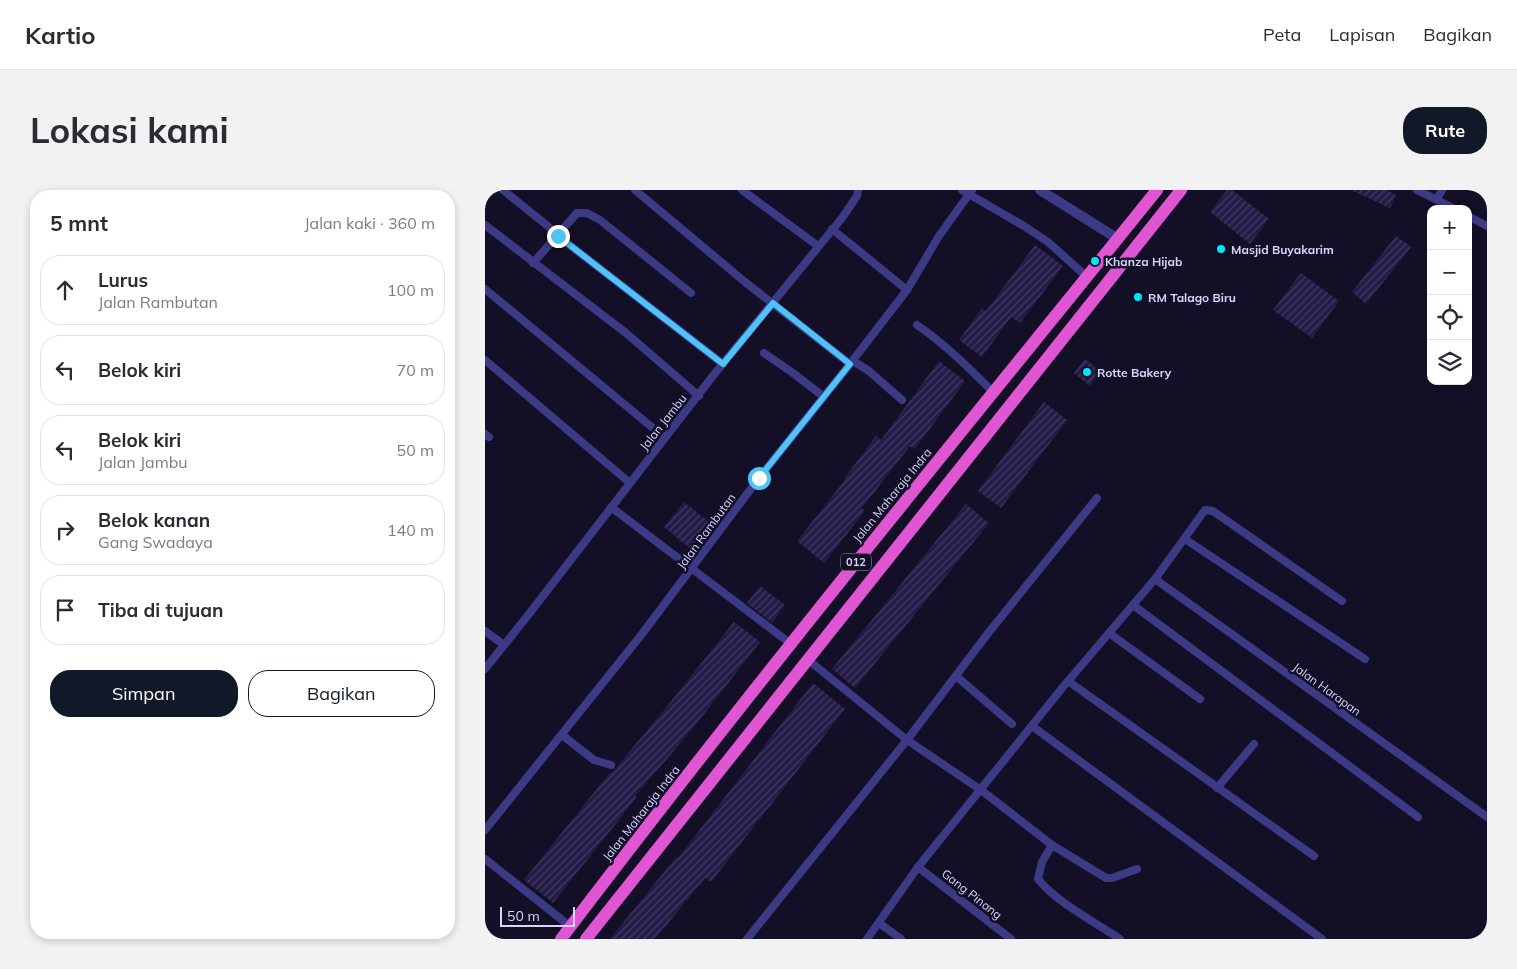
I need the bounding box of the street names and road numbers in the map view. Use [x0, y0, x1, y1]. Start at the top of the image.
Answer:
street label: Jalan Jambu [636, 391, 690, 453]
street label: Jalan Maharaja Indra [849, 445, 935, 545]
street label: Jalan Rambutan [673, 490, 739, 572]
road number: 012 [841, 554, 871, 571]
street label: Jalan Harapan [1290, 659, 1364, 719]
street label: Jalan Maharaja Indra [599, 762, 683, 864]
street label: Gang Pinang [939, 866, 1005, 922]

